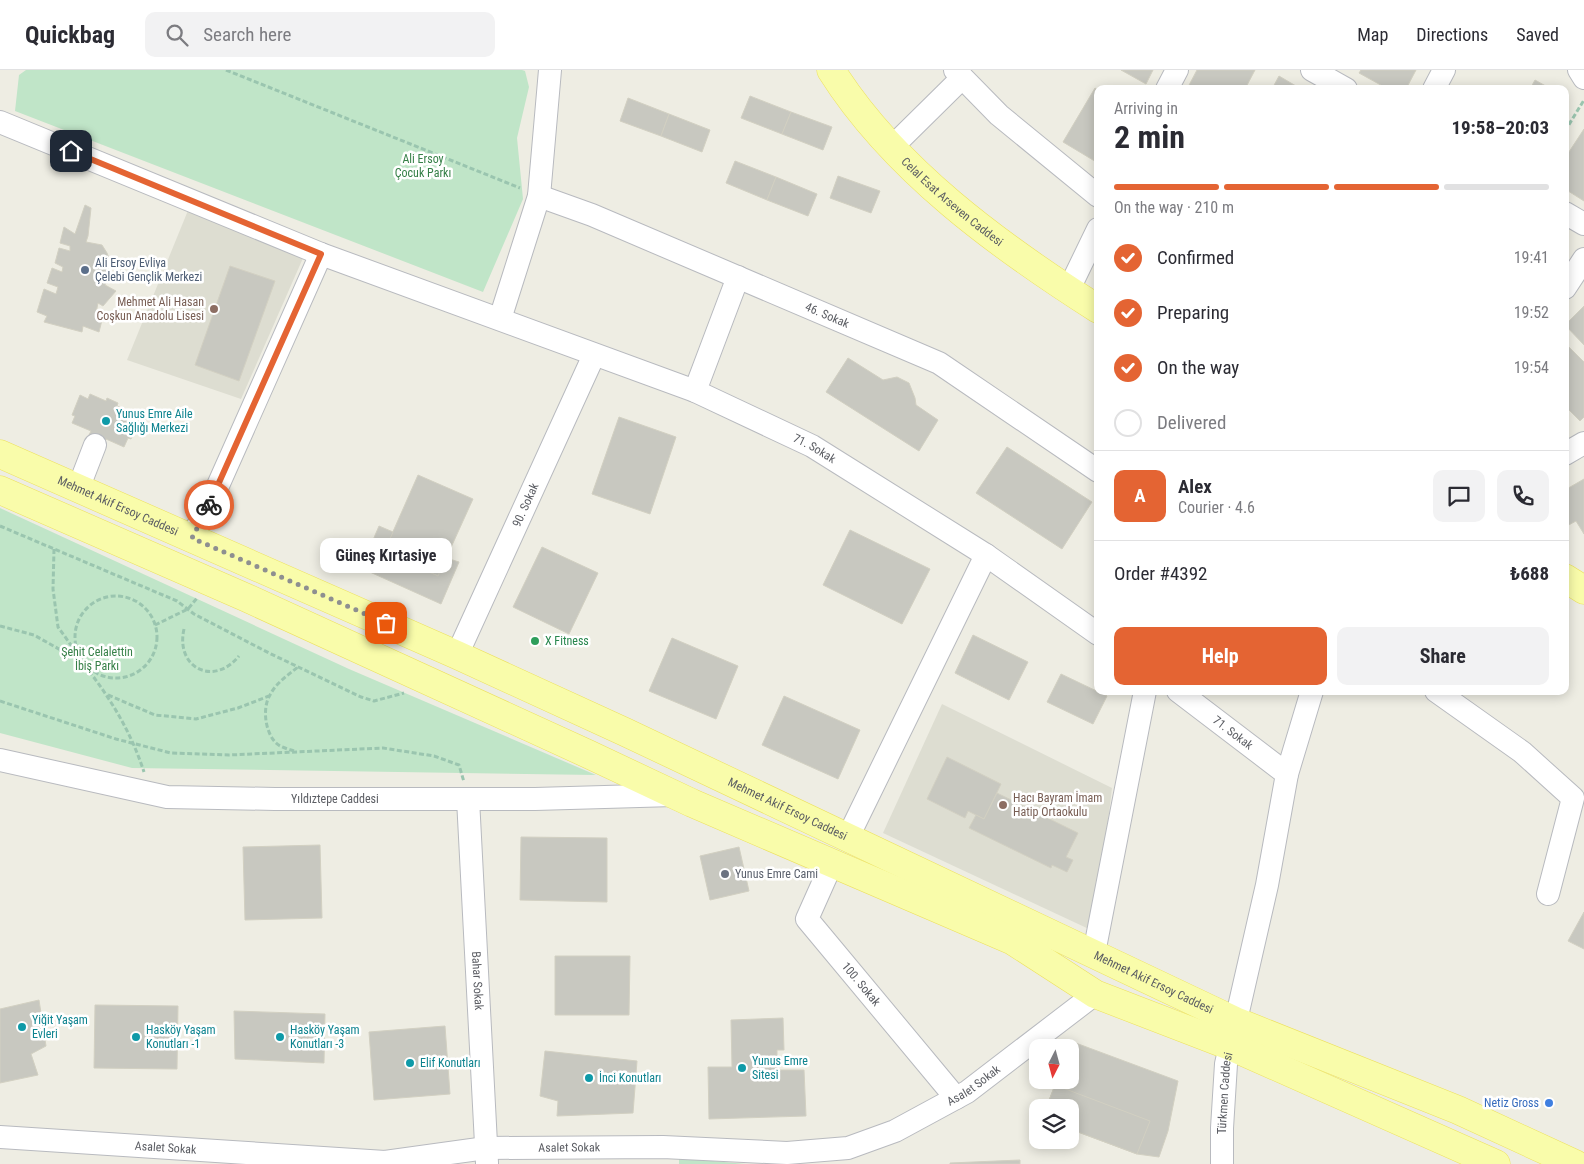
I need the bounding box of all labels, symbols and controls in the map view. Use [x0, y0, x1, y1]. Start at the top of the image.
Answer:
search box [145, 12, 495, 57]
text: Quickbag [25, 21, 115, 49]
icon: search [163, 21, 191, 49]
text: Search here [203, 23, 292, 46]
text: Map [1357, 24, 1388, 45]
text: Directions [1416, 24, 1488, 45]
text: Saved [1516, 24, 1559, 45]
text: Arriving in [1114, 99, 1178, 118]
text: 19:58–20:03 [1451, 116, 1549, 139]
text: 2 min [1114, 118, 1185, 156]
pin [50, 130, 92, 172]
icon: home [57, 137, 85, 165]
park label: Ali Ersoy Çocuk Parkı [395, 152, 451, 180]
street label: Celal Esat Arseven Caddesi [898, 155, 1006, 249]
text: On the way · 210 m [1114, 198, 1234, 217]
icon: check [1114, 244, 1142, 272]
text: Confirmed [1157, 246, 1234, 269]
text: 19:41 [1514, 248, 1549, 267]
place label: Ali Ersoy Evliya Çelebi Gençlik Merkezi [95, 256, 202, 284]
marker: Ali Ersoy Evliya Çelebi Gençlik Merkezi [79, 264, 91, 276]
place label: Mehmet Ali Hasan Coşkun Anadolu Lisesi [96, 295, 204, 323]
icon: check [1114, 299, 1142, 327]
street label: 46. Sokak [803, 300, 852, 331]
text: Preparing [1157, 301, 1229, 324]
marker: Mehmet Ali Hasan Coşkun Anadolu Lisesi [208, 303, 220, 315]
text: 19:52 [1514, 303, 1549, 322]
icon: check [1114, 354, 1142, 382]
text: On the way [1157, 356, 1239, 379]
text: 19:54 [1514, 358, 1549, 377]
place label: Yunus Emre Aile Sağlığı Merkezi [116, 407, 193, 435]
text: Delivered [1157, 411, 1226, 434]
marker: Yunus Emre Aile Sağlığı Merkezi [100, 415, 112, 427]
street label: 71. Sokak [791, 431, 839, 466]
button: chat [1433, 470, 1485, 522]
button: phone [1497, 470, 1549, 522]
street label: Mehmet Akif Ersoy Caddesi [56, 473, 181, 539]
text: Alex [1178, 475, 1212, 498]
courier [184, 480, 234, 530]
street label: 90. Sokak [509, 480, 542, 529]
text: A [1134, 484, 1146, 507]
icon: bike [195, 491, 223, 519]
text: Courier · 4.6 [1178, 498, 1255, 517]
callout: Güneş Kırtasiye [320, 538, 452, 573]
text: Güneş Kırtasiye [336, 546, 436, 565]
text: Order #4392 [1114, 562, 1207, 585]
text: ₺688 [1510, 562, 1549, 585]
pin [365, 602, 407, 644]
icon: bag [372, 609, 400, 637]
button: Help [1114, 627, 1327, 685]
button: Share [1337, 627, 1549, 685]
place label: X Fitness [545, 634, 589, 648]
marker: X Fitness [529, 635, 541, 647]
park label: Şehit Celalettin İbiş Parkı [61, 645, 133, 673]
street label: 71. Sokak [1210, 713, 1256, 753]
street label: Mehmet Akif Ersoy Caddesi [726, 775, 850, 843]
place label: Hacı Bayram İmam Hatip Ortaokulu [1013, 790, 1102, 819]
street label: Yıldıztepe Caddesi [291, 792, 379, 806]
marker: Hacı Bayram İmam Hatip Ortaokulu [997, 799, 1009, 811]
place label: Yunus Emre Cami [735, 867, 818, 881]
marker: Yunus Emre Cami [719, 868, 731, 880]
street label: Mehmet Akif Ersoy Caddesi [1092, 948, 1216, 1017]
street label: Bahar Sokak [469, 951, 486, 1011]
street label: 100. Sokak [839, 959, 884, 1009]
place label: Yiğit Yaşam Evleri [32, 1013, 88, 1041]
marker: Yiğit Yaşam Evleri [16, 1021, 28, 1033]
place label: Hasköy Yaşam Konutları -1 [146, 1023, 216, 1051]
place label: Hasköy Yaşam Konutları -3 [290, 1023, 360, 1051]
marker: Hasköy Yaşam Konutları -1 [130, 1031, 142, 1043]
marker: Hasköy Yaşam Konutları -3 [274, 1031, 286, 1043]
north arrow [1029, 1039, 1079, 1089]
map controls [1029, 1039, 1079, 1149]
street label: Türkmen Caddesi [1215, 1051, 1235, 1134]
place label: Yunus Emre Sitesi [752, 1054, 808, 1082]
place label: Elif Konutları [420, 1056, 481, 1070]
marker: Elif Konutları [404, 1057, 416, 1069]
marker: Yunus Emre Sitesi [736, 1062, 748, 1074]
street label: Asalet Sokak [944, 1062, 1003, 1109]
place label: İnci Konutları [599, 1070, 661, 1085]
marker: İnci Konutları [583, 1072, 595, 1084]
place label: Netiz Gross [1484, 1096, 1539, 1110]
marker: Netiz Gross [1543, 1097, 1555, 1109]
button: layers [1029, 1099, 1079, 1149]
street label: Asalet Sokak [134, 1139, 197, 1157]
street label: Asalet Sokak [538, 1140, 601, 1155]

